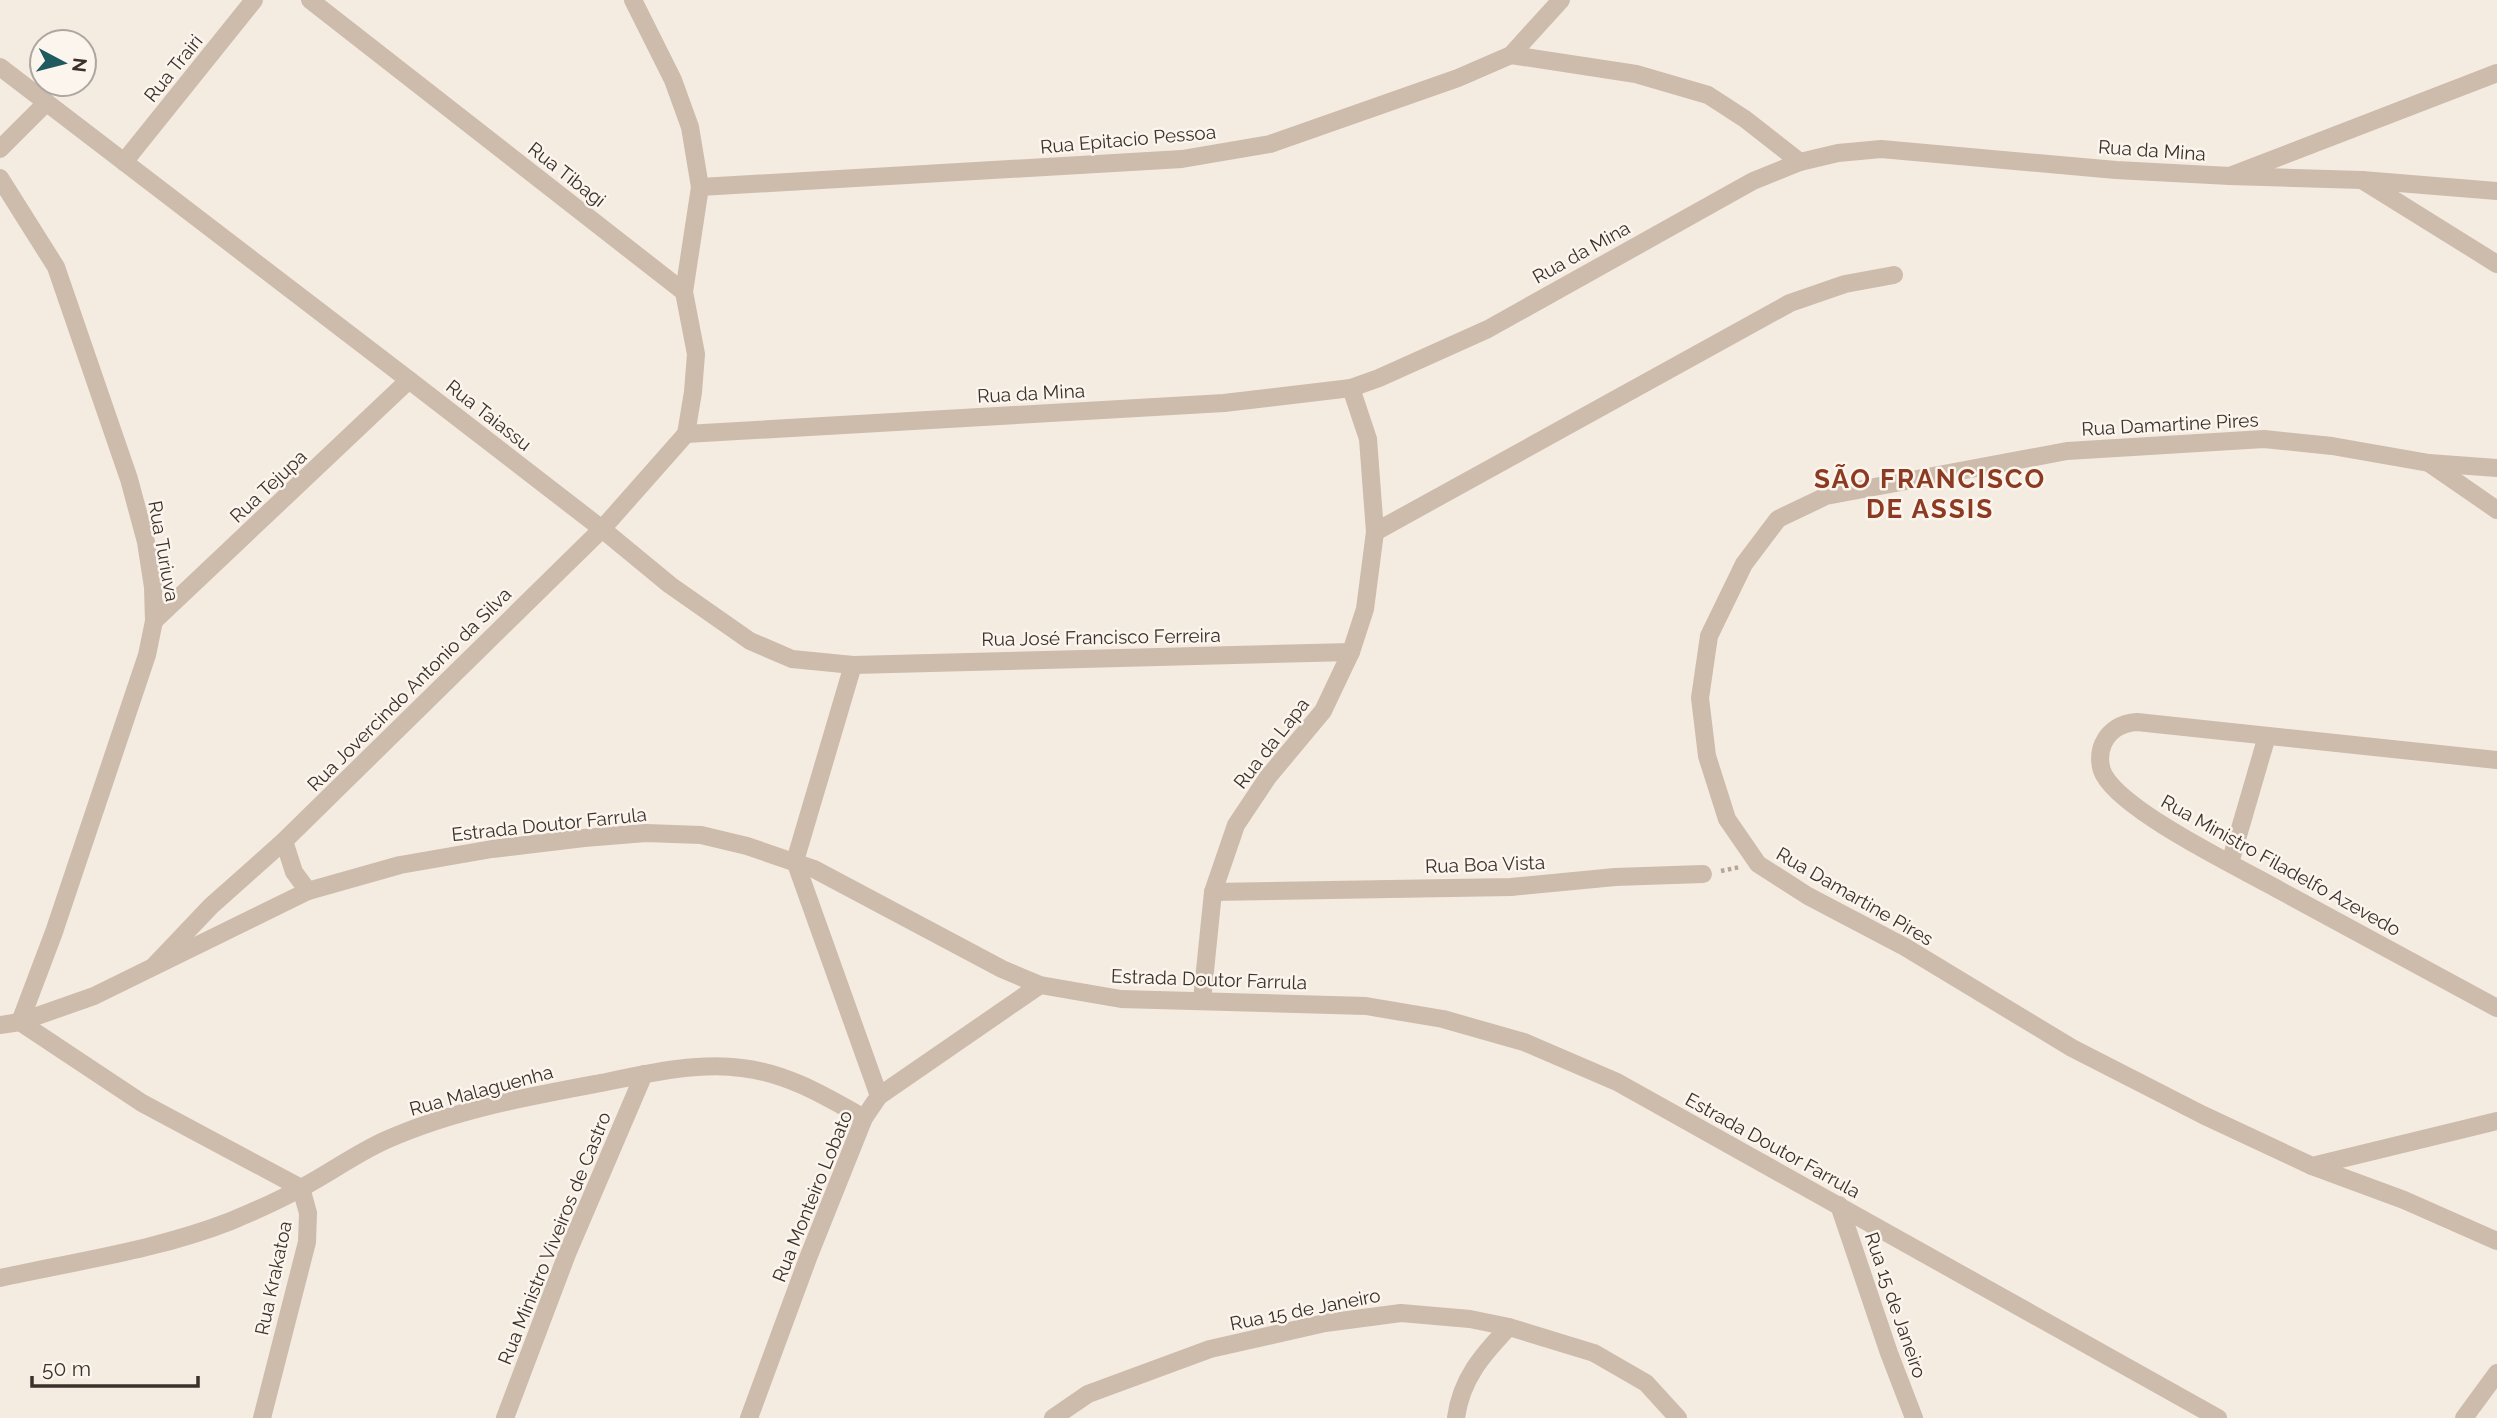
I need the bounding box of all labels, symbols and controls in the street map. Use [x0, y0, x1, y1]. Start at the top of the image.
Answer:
north arrow [28, 28, 98, 98]
street label: Rua Trairi [139, 30, 207, 106]
text: N [68, 57, 92, 74]
street label: Rua Epitacio Pessoa [1039, 120, 1217, 158]
street label: Rua da Mina [2097, 135, 2207, 165]
street label: Rua Tibagi [524, 137, 610, 211]
street label: Rua da Mina [1528, 216, 1634, 288]
street label: Rua Taiassu [442, 375, 536, 455]
street label: Rua da Mina [976, 379, 1086, 407]
street label: Rua Damartine Pires [2081, 408, 2259, 440]
street label: Rua Tejupa [225, 445, 311, 527]
district label: SÃO FRANCISCO DE ASSIS [1814, 464, 2046, 524]
street label: Rua Turiuva [144, 499, 184, 603]
street label: Rua Jovercindo Antonio da Silva [303, 583, 515, 795]
street label: Rua José Francisco Ferreira [981, 624, 1221, 650]
street label: Rua da Lapa [1229, 693, 1313, 793]
street label: Rua Ministro Filadelfo Azevedo [2157, 790, 2405, 940]
street label: Estrada Doutor Farrula [450, 803, 648, 845]
street label: Rua Damartine Pires [1773, 842, 1937, 950]
street label: Rua Boa Vista [1425, 851, 1545, 877]
street label: Estrada Doutor Farrula [1111, 965, 1307, 993]
street label: Rua Malaguenha [407, 1060, 555, 1120]
street label: Estrada Doutor Farrula [1682, 1088, 1864, 1202]
street label: Rua Monteiro Lobato [767, 1107, 857, 1285]
street label: Rua Ministro Viveiros de Castro [493, 1109, 615, 1367]
street label: Rua Krakatoa [250, 1219, 296, 1337]
street label: Rua 15 de Janeiro [1861, 1229, 1931, 1381]
street label: Rua 15 de Janeiro [1228, 1284, 1382, 1334]
scale bar [32, 1344, 198, 1388]
text: 50 m [42, 1356, 91, 1381]

